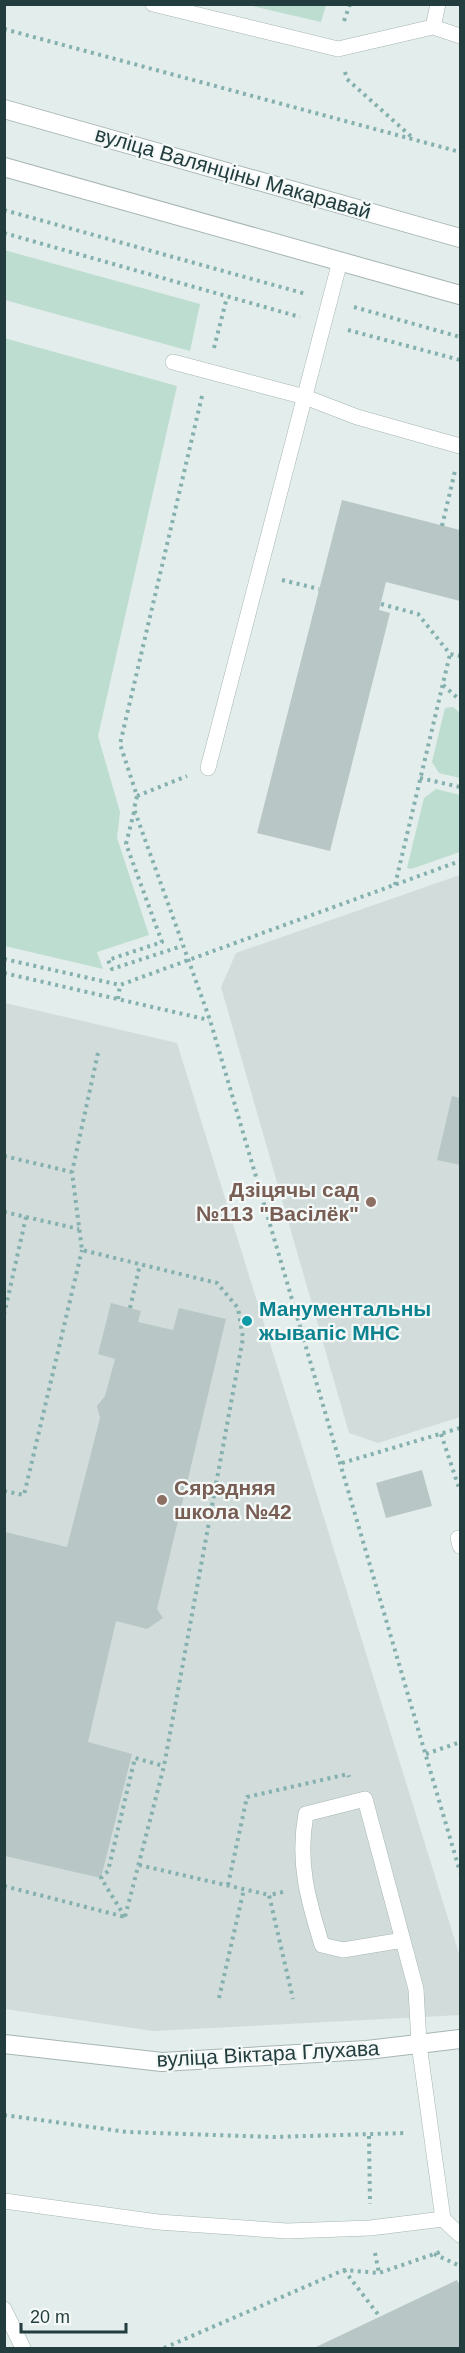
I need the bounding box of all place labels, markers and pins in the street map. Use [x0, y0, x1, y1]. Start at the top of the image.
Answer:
place label: Дзіцячы сад №113 "Васілёк" [196, 1178, 359, 1225]
marker: Дзіцячы сад №113 "Васілёк" [364, 1195, 378, 1209]
place label: Манументальны жывапіс МНС [258, 1297, 431, 1344]
marker: Манументальны жывапіс МНС [240, 1314, 254, 1328]
place label: Сярэдняя школа №42 [174, 1476, 292, 1523]
marker: Сярэдняя школа №42 [155, 1493, 169, 1507]

